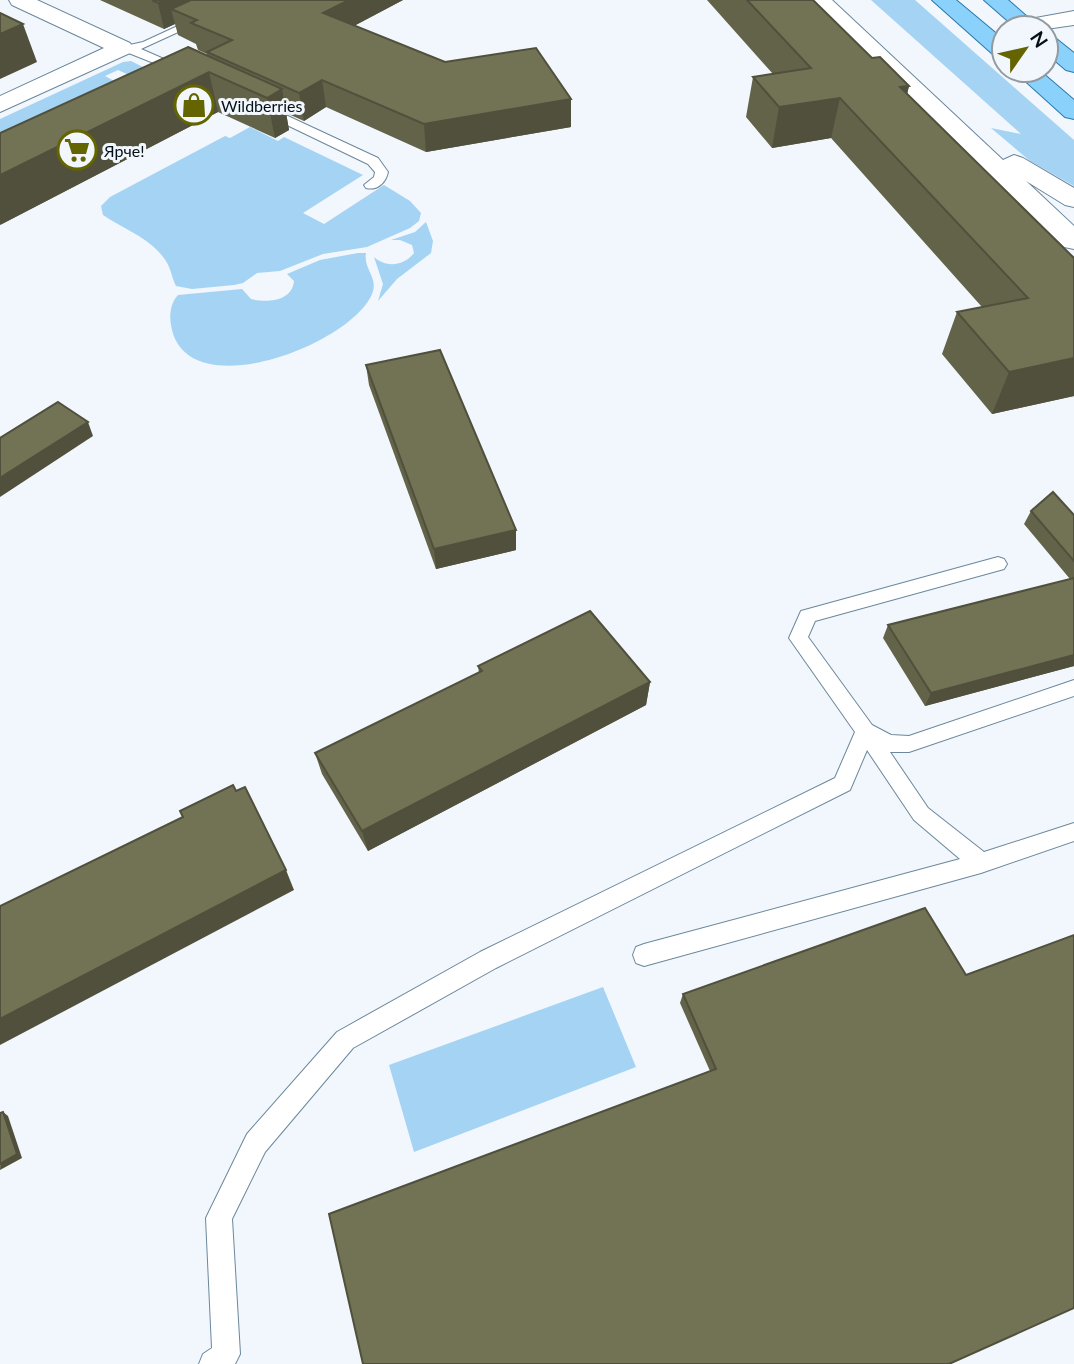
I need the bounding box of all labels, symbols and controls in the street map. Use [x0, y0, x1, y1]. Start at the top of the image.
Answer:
north arrow [990, 14, 1060, 84]
text: N [1026, 27, 1053, 52]
shop icon: Wildberries [173, 84, 215, 126]
place label: Wildberries [221, 96, 302, 115]
supermarket icon: Ярче! [56, 129, 98, 171]
place label: Ярче! [103, 141, 144, 160]

